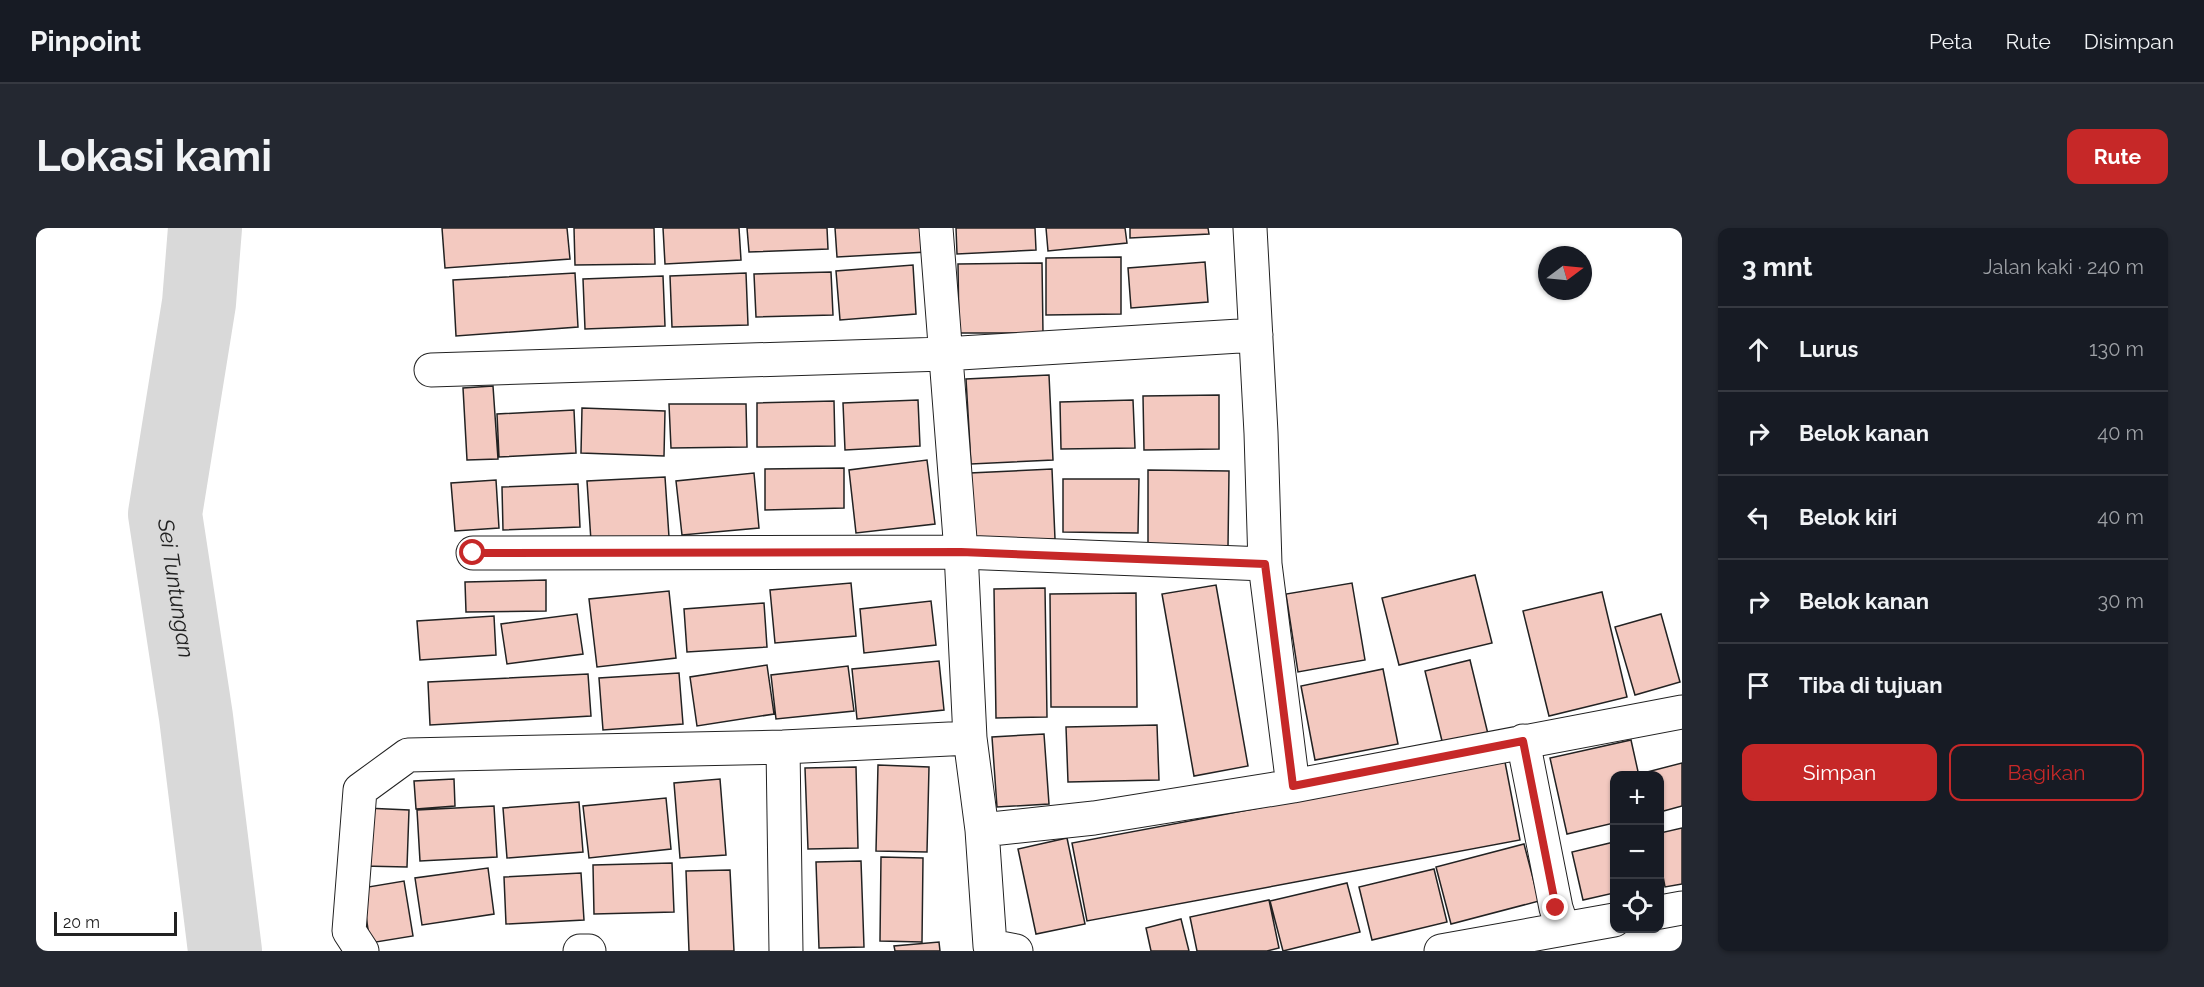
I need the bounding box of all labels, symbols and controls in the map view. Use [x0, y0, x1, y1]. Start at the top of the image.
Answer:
text: Pinpoint [30, 25, 141, 58]
text: Peta [1929, 29, 1973, 54]
text: Rute [2006, 29, 2051, 54]
text: Disimpan [2084, 29, 2174, 54]
button: Rute [2067, 129, 2168, 184]
text: Lokasi kami [36, 132, 272, 181]
north arrow [1538, 246, 1592, 300]
text: 3 mnt [1742, 252, 1813, 282]
text: Jalan kaki · 240 m [1983, 255, 2144, 279]
icon: ahead [1742, 333, 1775, 366]
text: Lurus [1799, 336, 1858, 362]
text: 130 m [2089, 337, 2144, 361]
icon: right [1742, 417, 1775, 450]
text: Belok kanan [1799, 420, 1929, 446]
text: 40 m [2097, 421, 2144, 445]
icon: left [1742, 501, 1775, 534]
text: Belok kiri [1799, 504, 1897, 530]
text: 40 m [2097, 505, 2144, 529]
water label: Sei Tuntungan [153, 516, 200, 660]
route start [459, 539, 485, 565]
icon: right [1742, 585, 1775, 618]
text: Belok kanan [1799, 588, 1929, 614]
text: 30 m [2098, 589, 2144, 613]
icon: arrive [1742, 669, 1775, 702]
text: Tiba di tujuan [1799, 672, 1942, 698]
button: Simpan [1742, 744, 1937, 801]
button: Bagikan [1949, 744, 2144, 801]
map controls [1610, 771, 1664, 933]
button: + [1610, 771, 1664, 825]
button: − [1610, 825, 1664, 879]
button: locate [1610, 879, 1664, 933]
route end [1542, 894, 1568, 920]
scale bar [54, 909, 177, 936]
text: 20 m [63, 913, 100, 932]

